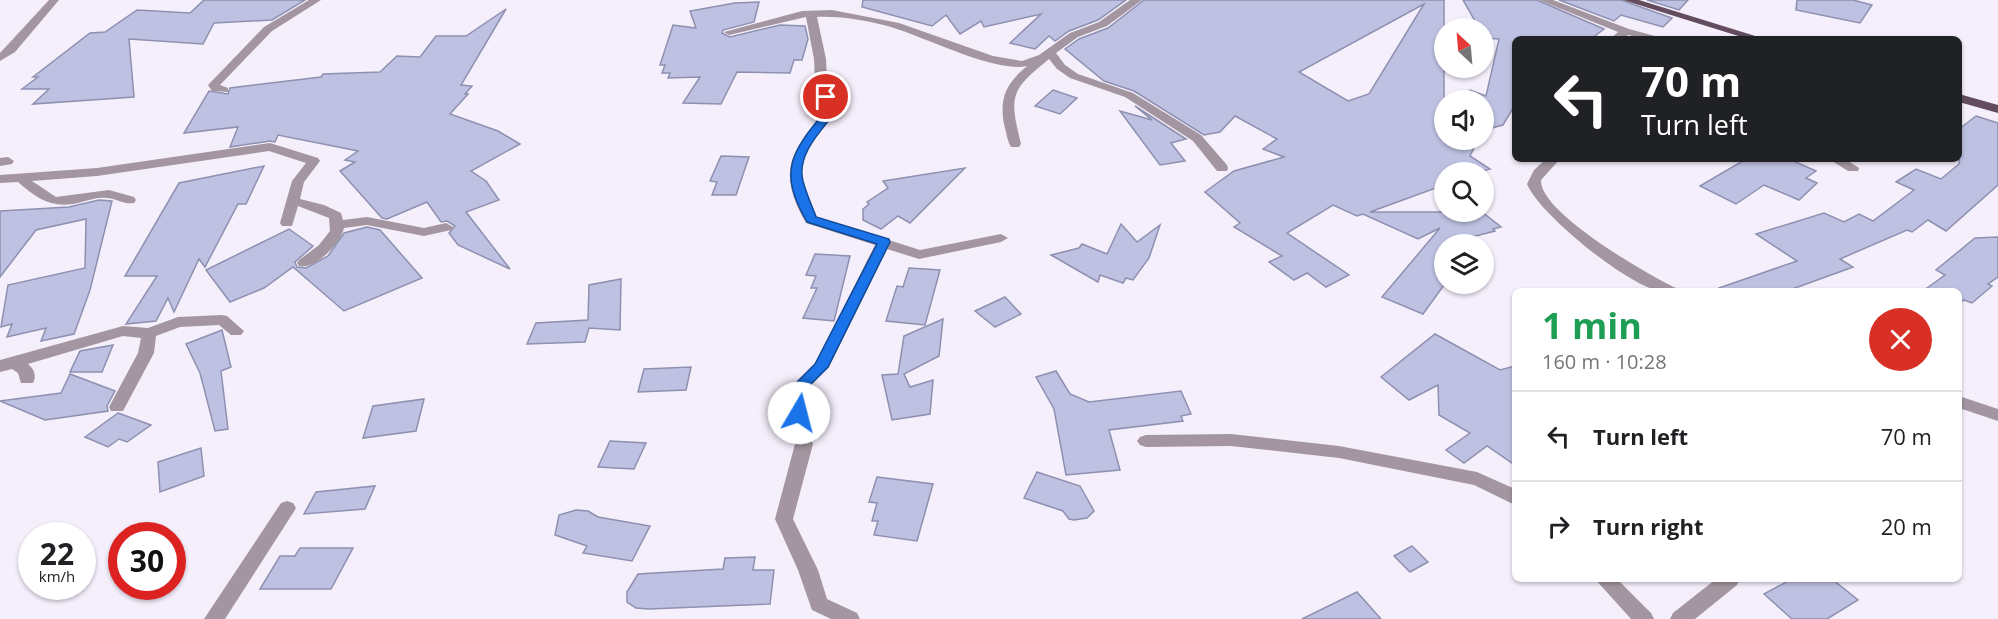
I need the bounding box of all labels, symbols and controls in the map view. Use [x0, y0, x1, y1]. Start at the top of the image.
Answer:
north arrow [1434, 18, 1494, 78]
map controls [1434, 18, 1494, 294]
text: 70 m [1641, 52, 1741, 109]
icon: left [1542, 60, 1620, 138]
pin [800, 71, 851, 122]
icon: arrive [809, 80, 842, 113]
button: sound [1434, 90, 1494, 150]
text: Turn left [1641, 106, 1748, 143]
button: search [1434, 162, 1494, 222]
button: layers [1434, 234, 1494, 294]
text: 1 min [1542, 301, 1642, 350]
button: close [1869, 308, 1932, 371]
text: 160 m · 10:28 [1542, 348, 1667, 375]
position arrow [767, 381, 831, 445]
icon: left [1542, 420, 1575, 453]
text: Turn left [1593, 421, 1688, 451]
text: 70 m [1881, 421, 1932, 451]
icon: right [1542, 510, 1575, 543]
text: Turn right [1593, 511, 1704, 541]
text: 20 m [1881, 511, 1932, 541]
speed limit sign: 30 [108, 522, 186, 600]
text: 22 [40, 533, 74, 574]
text: km/h [39, 566, 75, 586]

